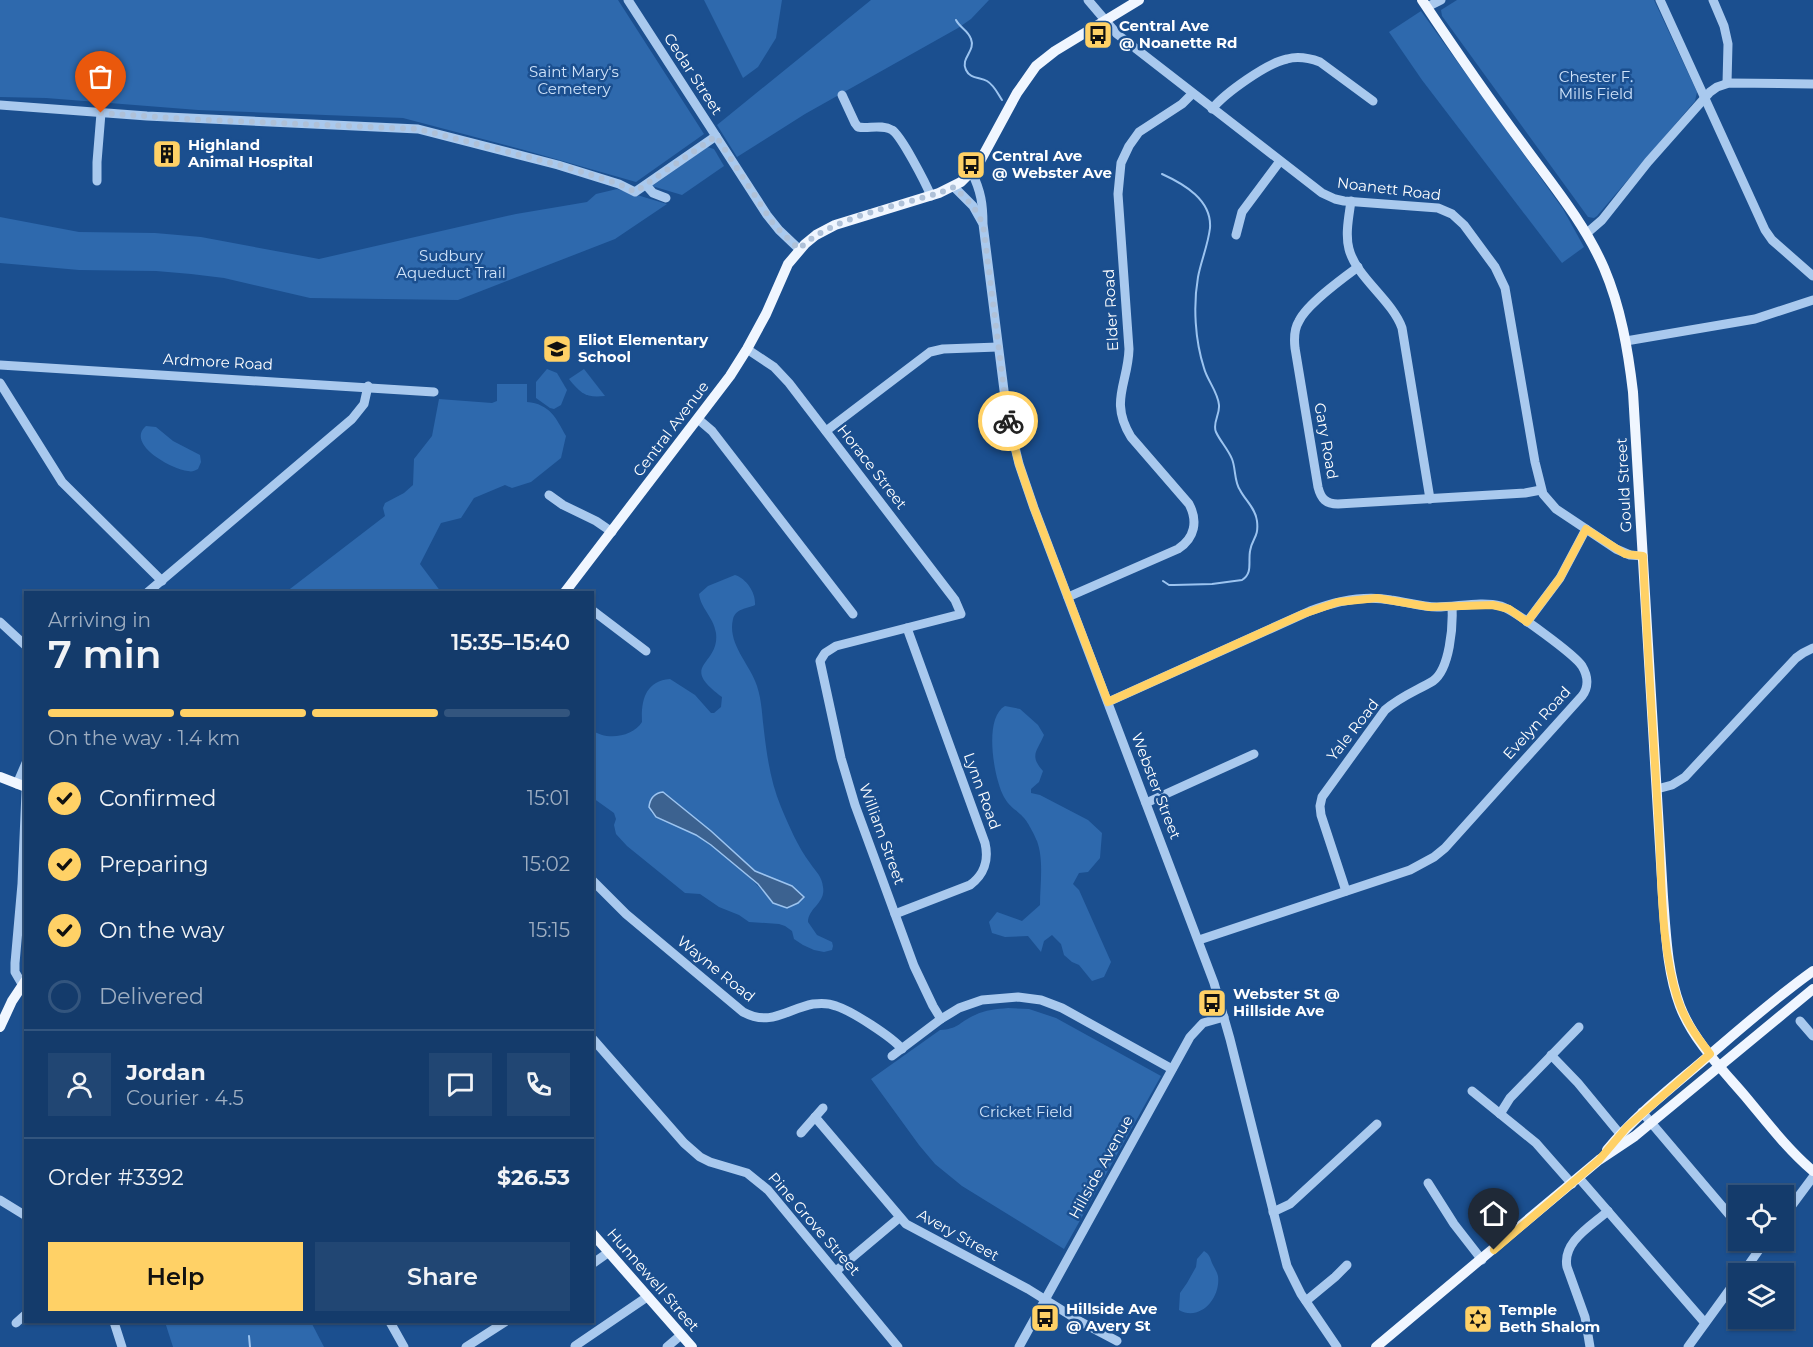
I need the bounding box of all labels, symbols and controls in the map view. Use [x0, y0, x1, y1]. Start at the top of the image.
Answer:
place label: Central Ave @ Noanette Rd [1119, 16, 1237, 52]
bus stop icon: Central Ave @ Noanette Rd [1082, 19, 1114, 51]
street label: Cedar Street [660, 29, 727, 118]
pin [75, 51, 126, 113]
icon: bag [84, 60, 117, 93]
park label: Saint Mary's Cemetery [529, 62, 619, 98]
park label: Chester F. Mills Field [1559, 67, 1633, 103]
place label: Highland Animal Hospital [187, 135, 313, 171]
building icon: Highland Animal Hospital [151, 138, 183, 170]
place label: Central Ave @ Webster Ave [992, 146, 1112, 182]
bus stop icon: Central Ave @ Webster Ave [955, 149, 987, 181]
street label: Noanett Road [1336, 173, 1442, 204]
park label: Sudbury Aqueduct Trail [396, 246, 506, 282]
street label: Elder Road [1099, 268, 1122, 352]
place label: Eliot Elementary School [578, 330, 709, 366]
school or university icon: Eliot Elementary School [541, 333, 573, 365]
street label: Ardmore Road [163, 349, 274, 374]
street label: Central Avenue [629, 377, 713, 480]
courier [978, 391, 1038, 451]
street label: Gary Road [1310, 401, 1343, 481]
icon: bike [992, 405, 1025, 438]
street label: Horace Street [833, 420, 911, 513]
street label: Gould Street [1612, 437, 1635, 533]
text: Arriving in [48, 608, 151, 632]
text: 15:35–15:40 [451, 629, 570, 656]
text: 7 min [48, 630, 162, 678]
street label: Evelyn Road [1499, 682, 1575, 763]
street label: Yale Road [1322, 695, 1383, 765]
text: On the way · 1.4 km [48, 726, 240, 750]
street label: Webster Street [1127, 730, 1186, 842]
street label: Lynn Road [960, 750, 1005, 832]
street label: William Street [855, 780, 910, 887]
icon: check [48, 782, 81, 815]
text: Confirmed [99, 785, 216, 812]
text: 15:01 [527, 786, 570, 810]
icon: check [48, 848, 81, 881]
text: Preparing [99, 851, 208, 878]
text: 15:02 [523, 852, 570, 876]
icon: check [48, 914, 81, 947]
text: On the way [99, 917, 224, 944]
text: 15:15 [529, 918, 570, 942]
street label: Wayne Road [673, 931, 759, 1006]
text: Delivered [99, 983, 204, 1010]
place label: Webster St @ Hillside Ave [1233, 984, 1340, 1020]
bus stop icon: Webster St @ Hillside Ave [1196, 987, 1228, 1019]
button: person [48, 1053, 111, 1116]
button: chat [429, 1053, 492, 1116]
button: phone [507, 1053, 570, 1116]
text: Jordan [126, 1059, 206, 1086]
text: Courier · 4.5 [126, 1086, 244, 1110]
park label: Cricket Field [979, 1102, 1073, 1121]
street label: Hillside Avenue [1064, 1112, 1137, 1222]
text: Order #3392 [48, 1164, 184, 1191]
text: $26.53 [497, 1164, 570, 1191]
street label: Pine Grove Street [764, 1168, 864, 1279]
map controls [1728, 1185, 1794, 1329]
button: locate [1728, 1185, 1794, 1251]
pin [1468, 1188, 1519, 1250]
icon: home [1477, 1197, 1510, 1230]
street label: Avery Street [914, 1204, 1002, 1265]
street label: Hunnewell Street [603, 1224, 703, 1335]
button: Help [48, 1242, 303, 1311]
button: Share [315, 1242, 570, 1311]
button: layers [1728, 1263, 1794, 1329]
place label: Hillside Ave @ Avery St [1066, 1299, 1158, 1335]
place label: Temple Beth Shalom [1499, 1300, 1600, 1336]
bus stop icon: Hillside Ave @ Avery St [1029, 1302, 1061, 1334]
synagogue icon: Temple Beth Shalom [1462, 1303, 1494, 1335]

